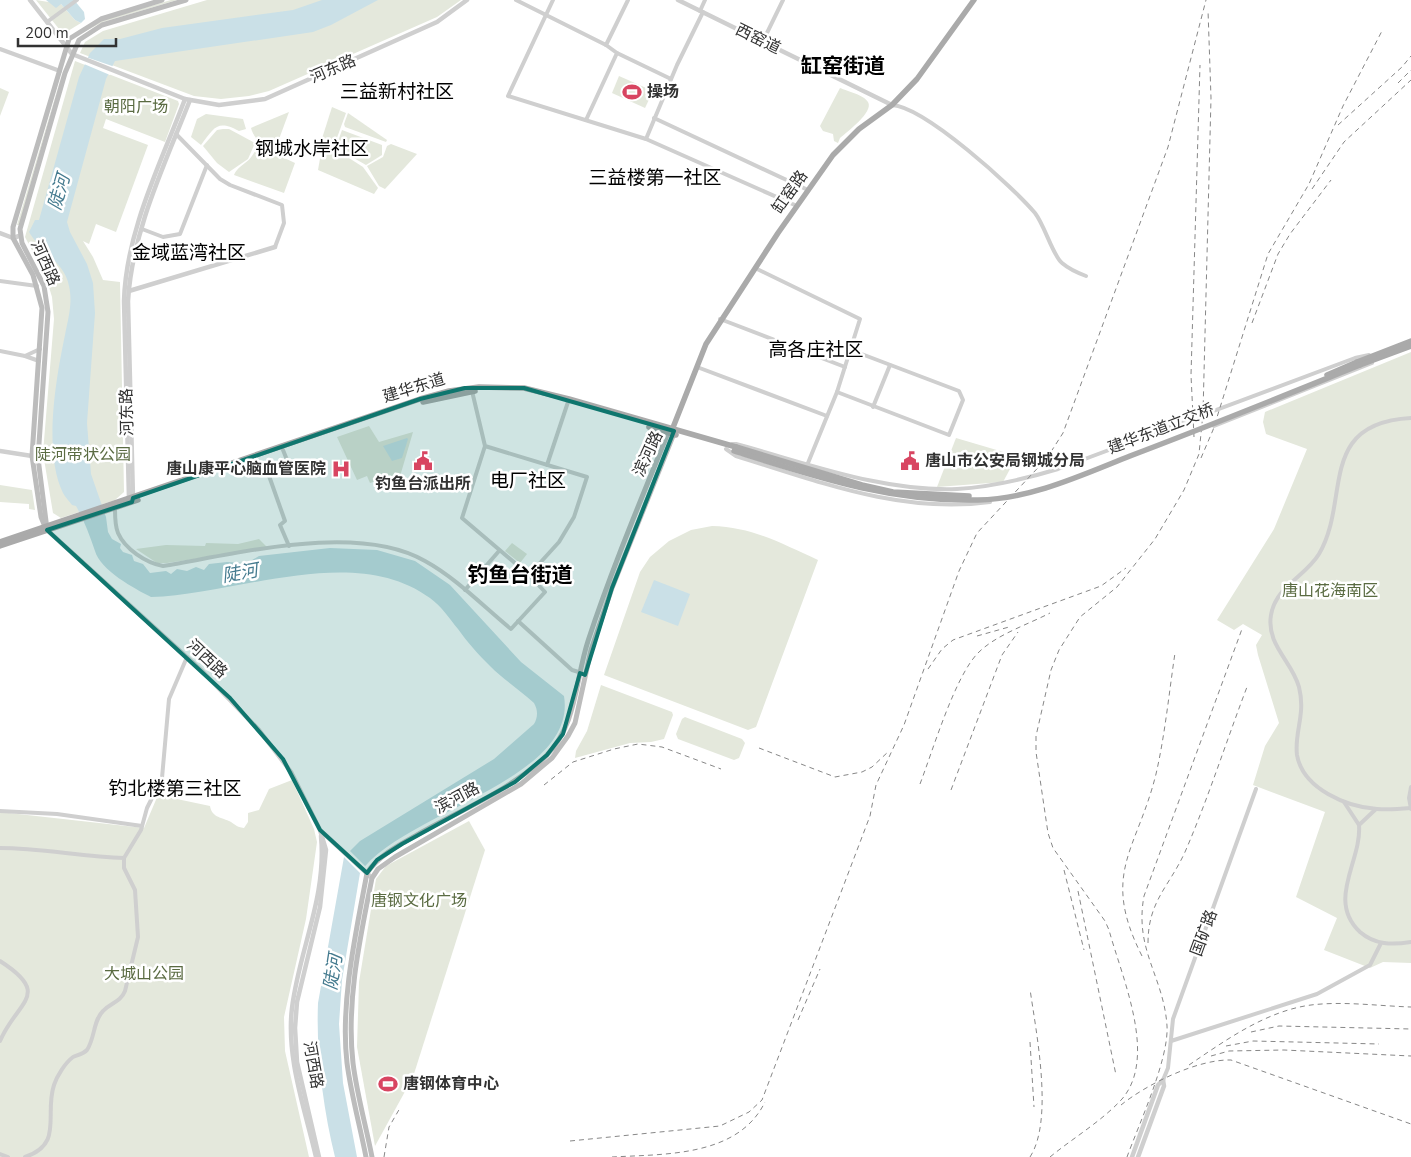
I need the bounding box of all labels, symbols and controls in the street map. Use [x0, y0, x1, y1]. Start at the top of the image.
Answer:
scale bar [18, 15, 115, 47]
street label: 西窑道 [732, 19, 784, 59]
text: 200 m [25, 23, 69, 43]
street label: 河东路 [307, 49, 359, 89]
district label: 缸窑街道 [801, 52, 885, 80]
district label: 三益新村社区 [340, 79, 454, 105]
sports icon: 操场 [621, 81, 643, 103]
place label: 操场 [647, 81, 679, 103]
park label: 朝阳广场 [104, 96, 168, 118]
district label: 钢城水岸社区 [255, 136, 369, 162]
district label: 三益楼第一社区 [588, 165, 722, 191]
street label: 缸窑路 [767, 166, 813, 218]
water label: 陡河 [43, 169, 76, 213]
street label: 河西路 [25, 237, 65, 289]
district label: 金域蓝湾社区 [132, 240, 246, 266]
district label: 高各庄社区 [768, 337, 864, 363]
street label: 建华东道 [380, 368, 448, 408]
street label: 河东路 [116, 388, 138, 436]
street label: 建华东道立交桥 [1105, 399, 1217, 459]
street label: 滨河路 [628, 428, 668, 480]
park label: 陡河带状公园 [35, 444, 131, 466]
public building icon: 钓鱼台派出所 [412, 450, 434, 472]
public building icon: 唐山市公安局钢城分局 [899, 450, 921, 472]
place label: 唐山市公安局钢城分局 [925, 450, 1085, 472]
place label: 唐山康平心脑血管医院 [166, 458, 326, 480]
hospital icon: 唐山康平心脑血管医院 [330, 458, 352, 480]
district label: 电厂社区 [490, 468, 566, 494]
place label: 钓鱼台派出所 [375, 473, 471, 495]
water label: 陡河 [220, 558, 263, 588]
district label: 钓鱼台街道 [468, 561, 573, 589]
park label: 唐山花海南区 [1282, 580, 1378, 602]
street label: 河西路 [182, 635, 232, 683]
district label: 钓北楼第三社区 [108, 776, 242, 802]
street label: 滨河路 [431, 777, 483, 819]
park label: 唐钢文化广场 [371, 890, 467, 912]
street label: 国矿路 [1185, 907, 1223, 959]
water label: 陡河 [318, 949, 348, 992]
park label: 大城山公园 [104, 963, 184, 985]
street label: 河西路 [298, 1039, 328, 1091]
sports icon: 唐钢体育中心 [377, 1073, 399, 1095]
place label: 唐钢体育中心 [403, 1073, 499, 1095]

